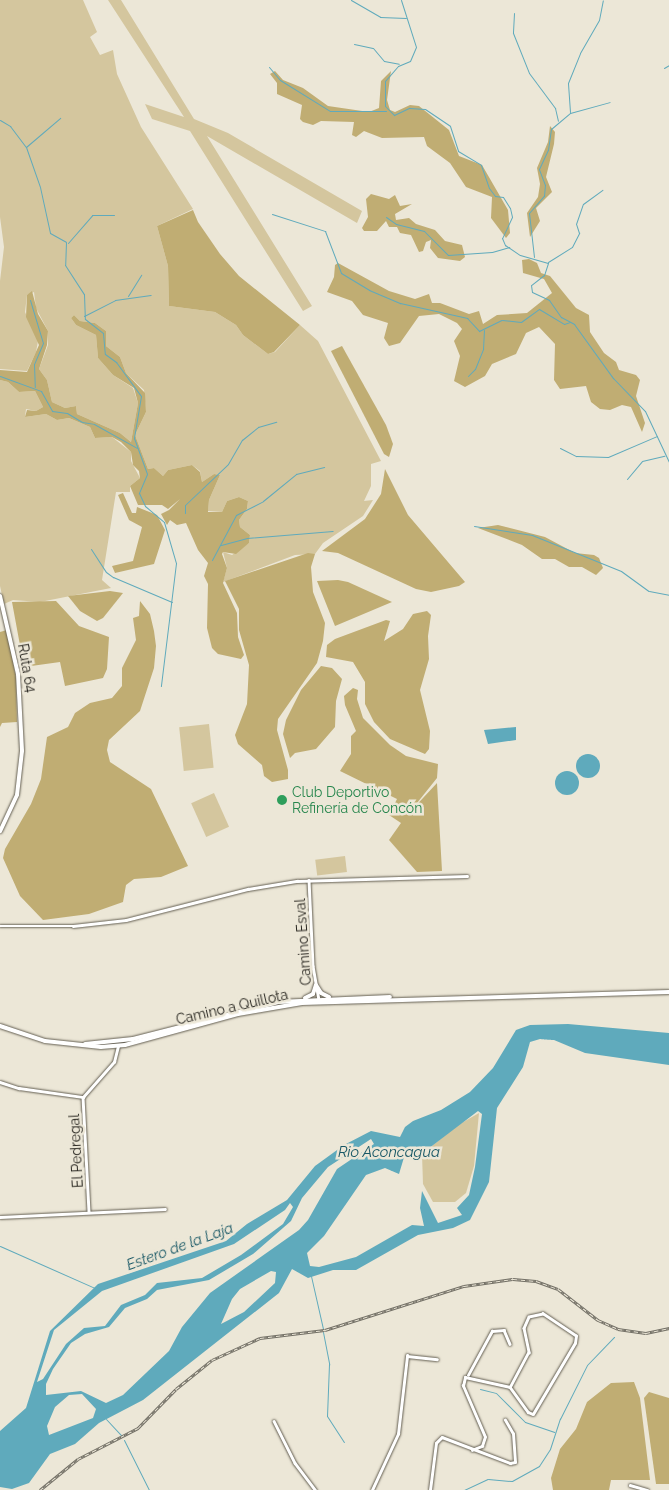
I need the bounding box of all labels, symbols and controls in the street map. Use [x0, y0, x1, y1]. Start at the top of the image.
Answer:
street label: Ruta 64 [14, 642, 40, 694]
place label: Club Deportivo Refinería de Concón [292, 784, 422, 816]
marker: Club Deportivo Refinería de Concón [276, 794, 288, 806]
street label: Camino Esval [292, 898, 314, 986]
street label: Camino a Quillota [174, 986, 290, 1028]
street label: El Pedregal [66, 1113, 86, 1189]
water label: Rio Aconcagua [338, 1144, 440, 1162]
water label: Estero de la Laja [124, 1219, 236, 1275]

